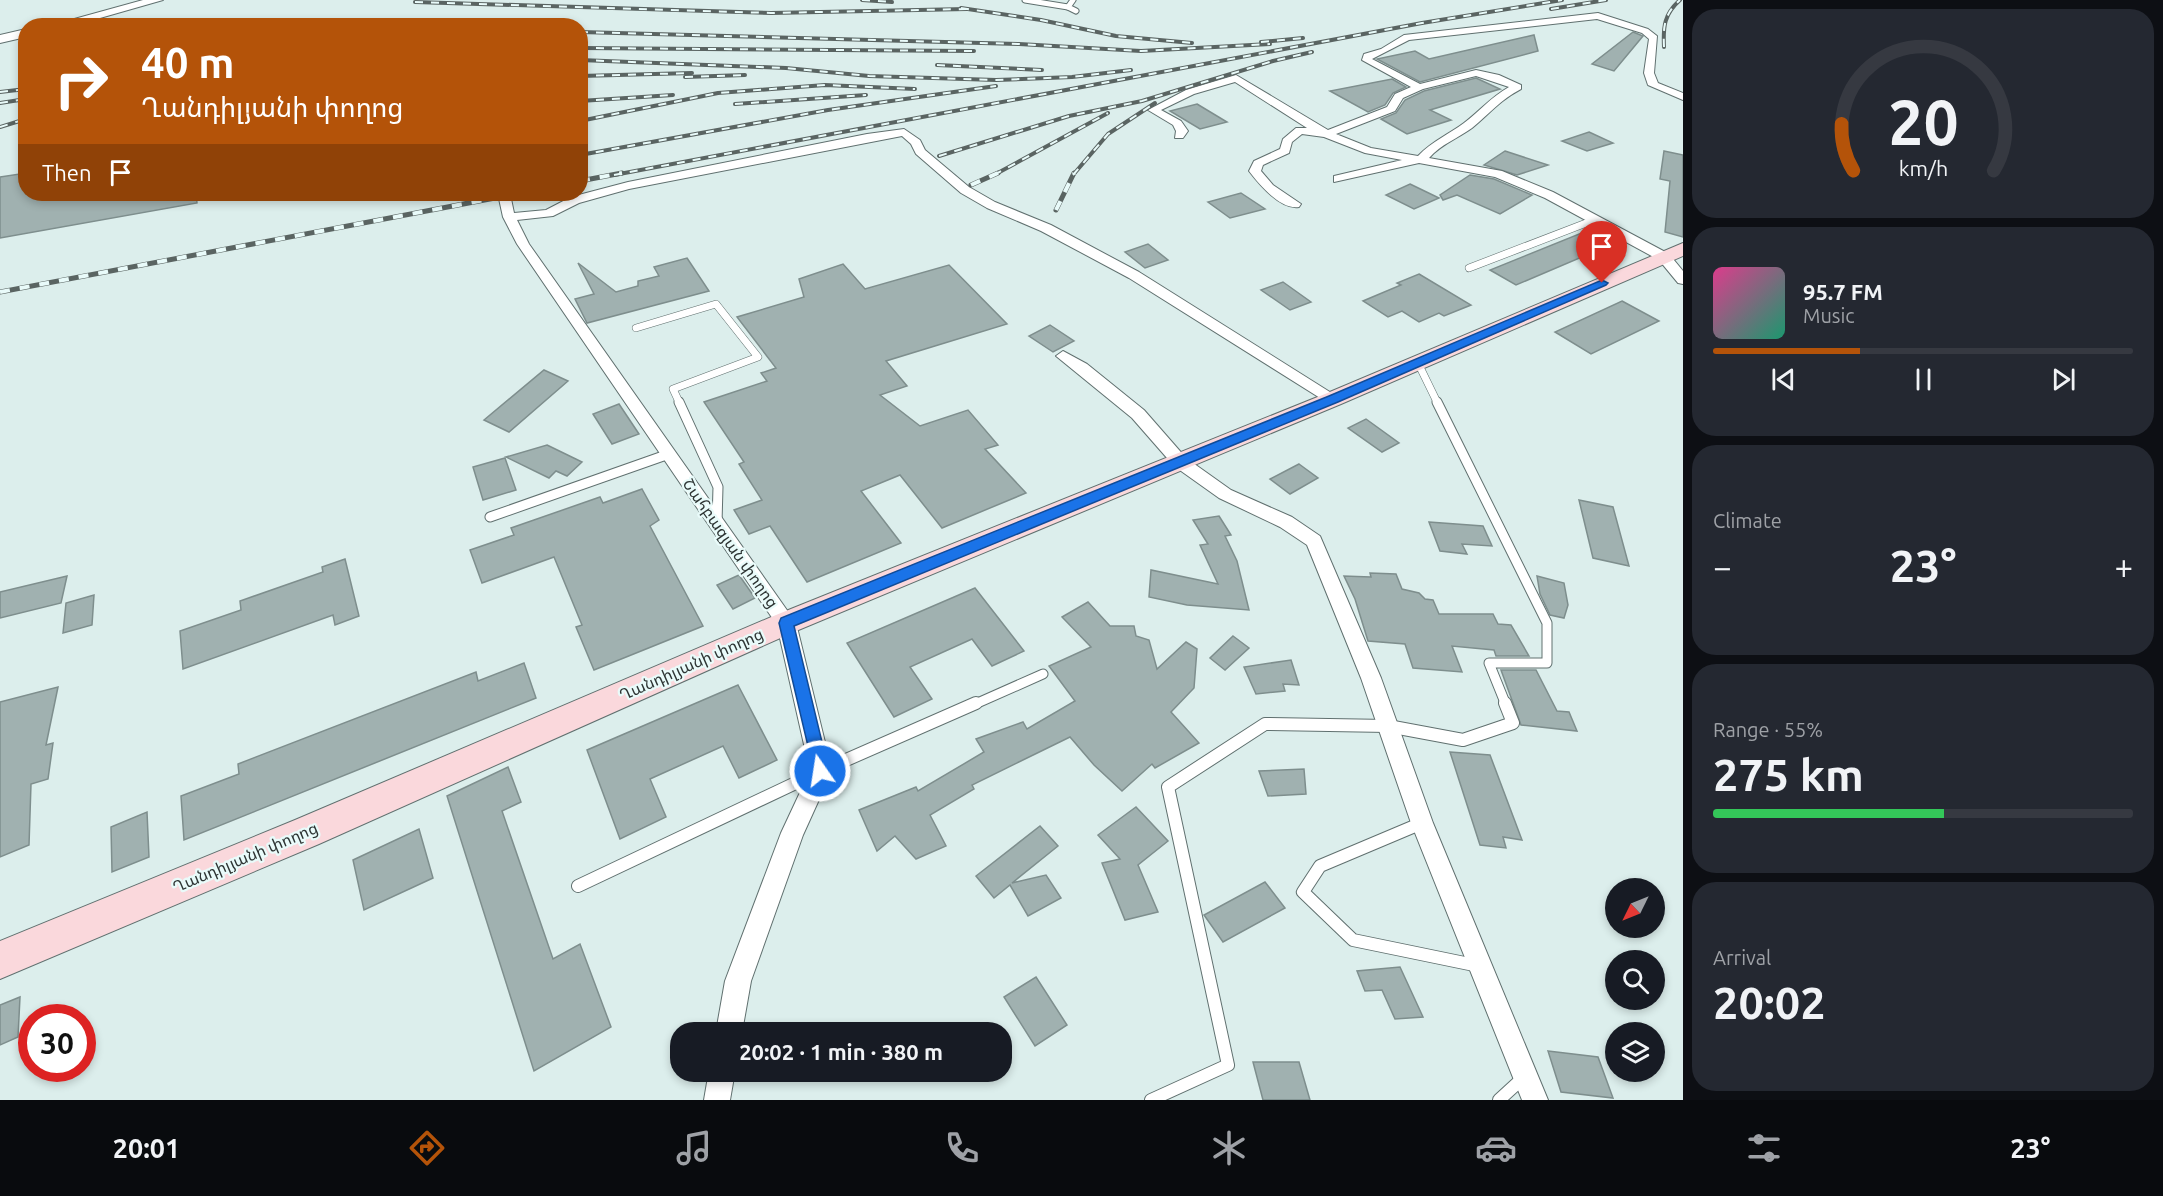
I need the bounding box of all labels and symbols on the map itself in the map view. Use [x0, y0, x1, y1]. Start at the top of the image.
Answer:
pin [1576, 221, 1627, 283]
street label: Շահբազյան փողոց [679, 475, 782, 612]
street label: Ղանդիլյանի փողոց [616, 624, 766, 705]
position arrow [788, 739, 852, 803]
street label: Ղանդիլյանի փողոց [170, 818, 321, 897]
north arrow [1605, 878, 1665, 938]
speed limit sign: 30 [18, 1004, 96, 1082]

